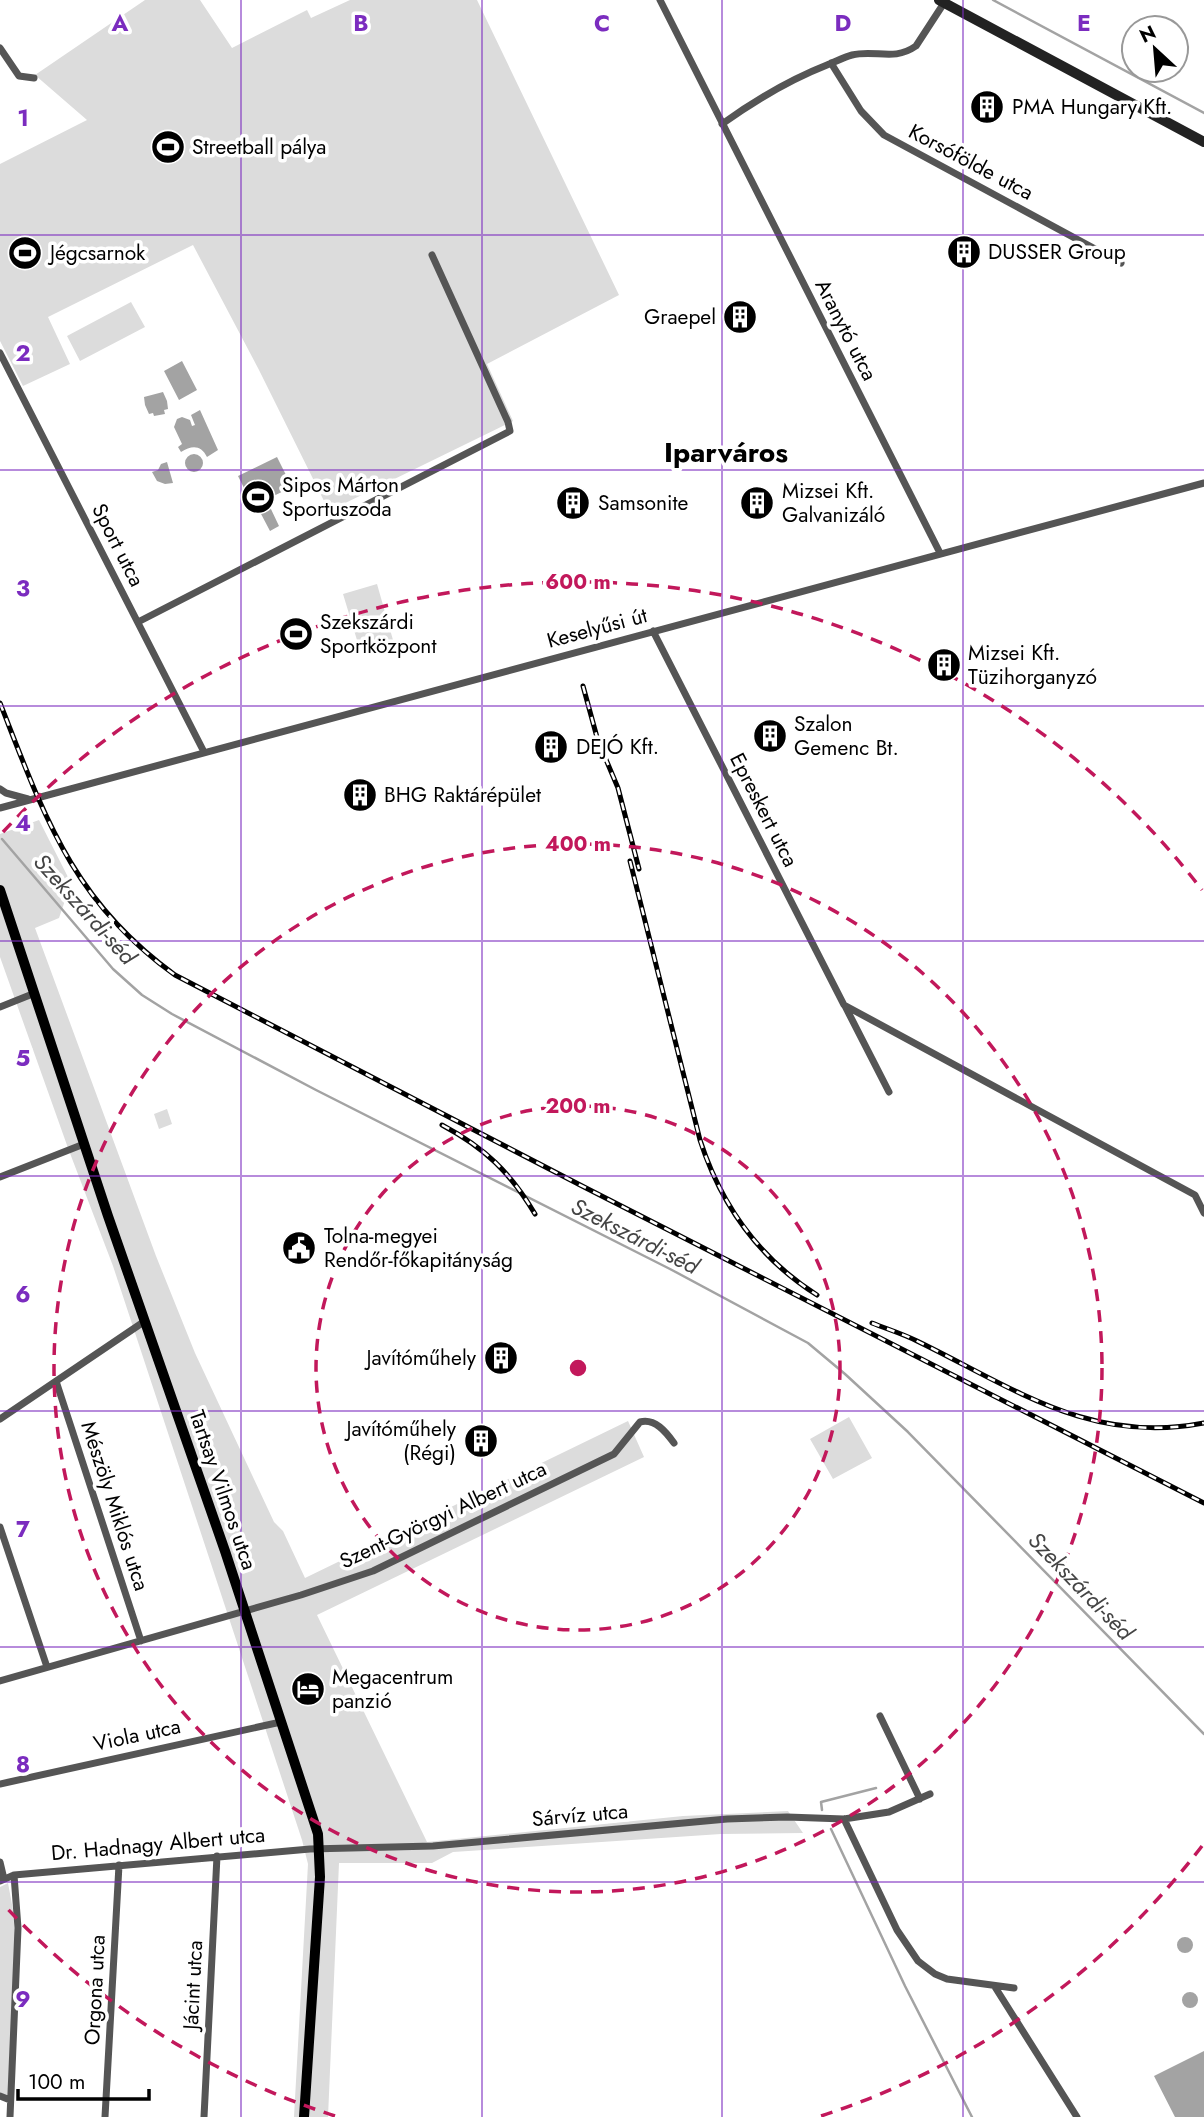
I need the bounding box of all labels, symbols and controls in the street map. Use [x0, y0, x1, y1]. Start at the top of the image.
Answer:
text: A [111, 6, 129, 40]
text: B [353, 6, 369, 40]
text: C [594, 6, 610, 40]
text: D [835, 6, 852, 40]
text: E [1077, 6, 1091, 40]
north arrow [1120, 14, 1190, 84]
text: N [1135, 19, 1160, 50]
building icon: PMA Hungary Kft. [968, 88, 1006, 126]
place label: PMA Hungary Kft. [1012, 92, 1172, 122]
text: 1 [17, 101, 29, 135]
street label: Korsófölde utca [903, 116, 1039, 208]
sports icon: Streetball pálya [149, 128, 187, 166]
place label: Streetball pálya [192, 132, 326, 162]
building icon: DUSSER Group [945, 233, 983, 271]
sports icon: Jégcsarnok [6, 234, 44, 272]
place label: DUSSER Group [988, 237, 1126, 267]
place label: Jégcsarnok [47, 238, 146, 268]
street label: Aranytó utca [808, 274, 884, 386]
building icon: Graepel [721, 298, 759, 336]
place label: Graepel [644, 302, 716, 332]
text: 2 [15, 336, 31, 370]
district label: Iparváros [664, 432, 788, 473]
place label: Sipos Márton Sportuszoda [282, 470, 399, 524]
place label: Mizsei Kft. Galvanizáló [782, 476, 885, 530]
sports icon: Sipos Márton Sportuszoda [239, 478, 277, 516]
building icon: Samsonite [554, 484, 592, 522]
building icon: Mizsei Kft. Galvanizáló [738, 484, 776, 522]
place label: Samsonite [598, 488, 688, 518]
street label: Sport utca [84, 498, 152, 592]
text: 600 m [545, 567, 611, 597]
text: 3 [16, 571, 30, 605]
street label: Keselyűsi út [544, 600, 650, 656]
place label: Szekszárdi Sportközpont [320, 607, 436, 661]
sports icon: Szekszárdi Sportközpont [277, 615, 315, 653]
place label: Mizsei Kft. Tüzihorganyzó [968, 638, 1097, 692]
building icon: Mizsei Kft. Tüzihorganyzó [925, 646, 963, 684]
place label: Szalon Gemenc Bt. [794, 709, 899, 763]
building icon: Szalon Gemenc Bt. [751, 717, 789, 755]
building icon: DEJÓ Kft. [532, 728, 570, 766]
place label: DEJÓ Kft. [576, 732, 659, 762]
street label: Epreskert utca [722, 748, 806, 872]
building icon: BHG Raktárépület [341, 776, 379, 814]
place label: BHG Raktárépület [384, 780, 541, 810]
text: 4 [15, 806, 31, 840]
text: 400 m [545, 829, 611, 859]
water label: Szekszárdi-séd [26, 846, 145, 973]
text: 5 [16, 1041, 30, 1075]
text: 200 m [545, 1091, 611, 1121]
water label: Szekszárdi-séd [565, 1189, 706, 1283]
place label: Tolna-megyei Rendőr-főkapitányság [324, 1221, 513, 1275]
public building icon: Tolna-megyei Rendőr-főkapitányság [280, 1229, 318, 1267]
text: 6 [15, 1277, 31, 1311]
building icon: Javítóműhely [482, 1339, 520, 1377]
place label: Javítóműhely [363, 1343, 477, 1373]
centre of rings [566, 1356, 590, 1380]
street label: Tartsay Vilmos utca [182, 1406, 264, 1574]
place label: Javítóműhely (Régi) [343, 1414, 457, 1468]
street label: Mészöly Miklós utca [73, 1417, 157, 1595]
building icon: Javítóműhely (Régi) [462, 1422, 500, 1460]
street label: Szent-Györgyi Albert utca [335, 1454, 551, 1576]
text: 7 [16, 1512, 30, 1546]
water label: Szekszárdi-séd [1020, 1524, 1143, 1649]
place label: Megacentrum panzió [332, 1662, 453, 1716]
hotel icon: Megacentrum panzió [289, 1670, 327, 1708]
street label: Viola utca [91, 1711, 183, 1759]
text: 8 [16, 1747, 30, 1781]
street label: Sárvíz utca [531, 1796, 629, 1834]
street label: Dr. Hadnagy Albert utca [50, 1820, 266, 1868]
street label: Orgona utca [77, 1934, 113, 2046]
street label: Jácint utca [176, 1940, 210, 2033]
text: 9 [15, 1982, 31, 2016]
scale bar [18, 2058, 149, 2102]
text: 100 m [28, 2067, 85, 2097]

